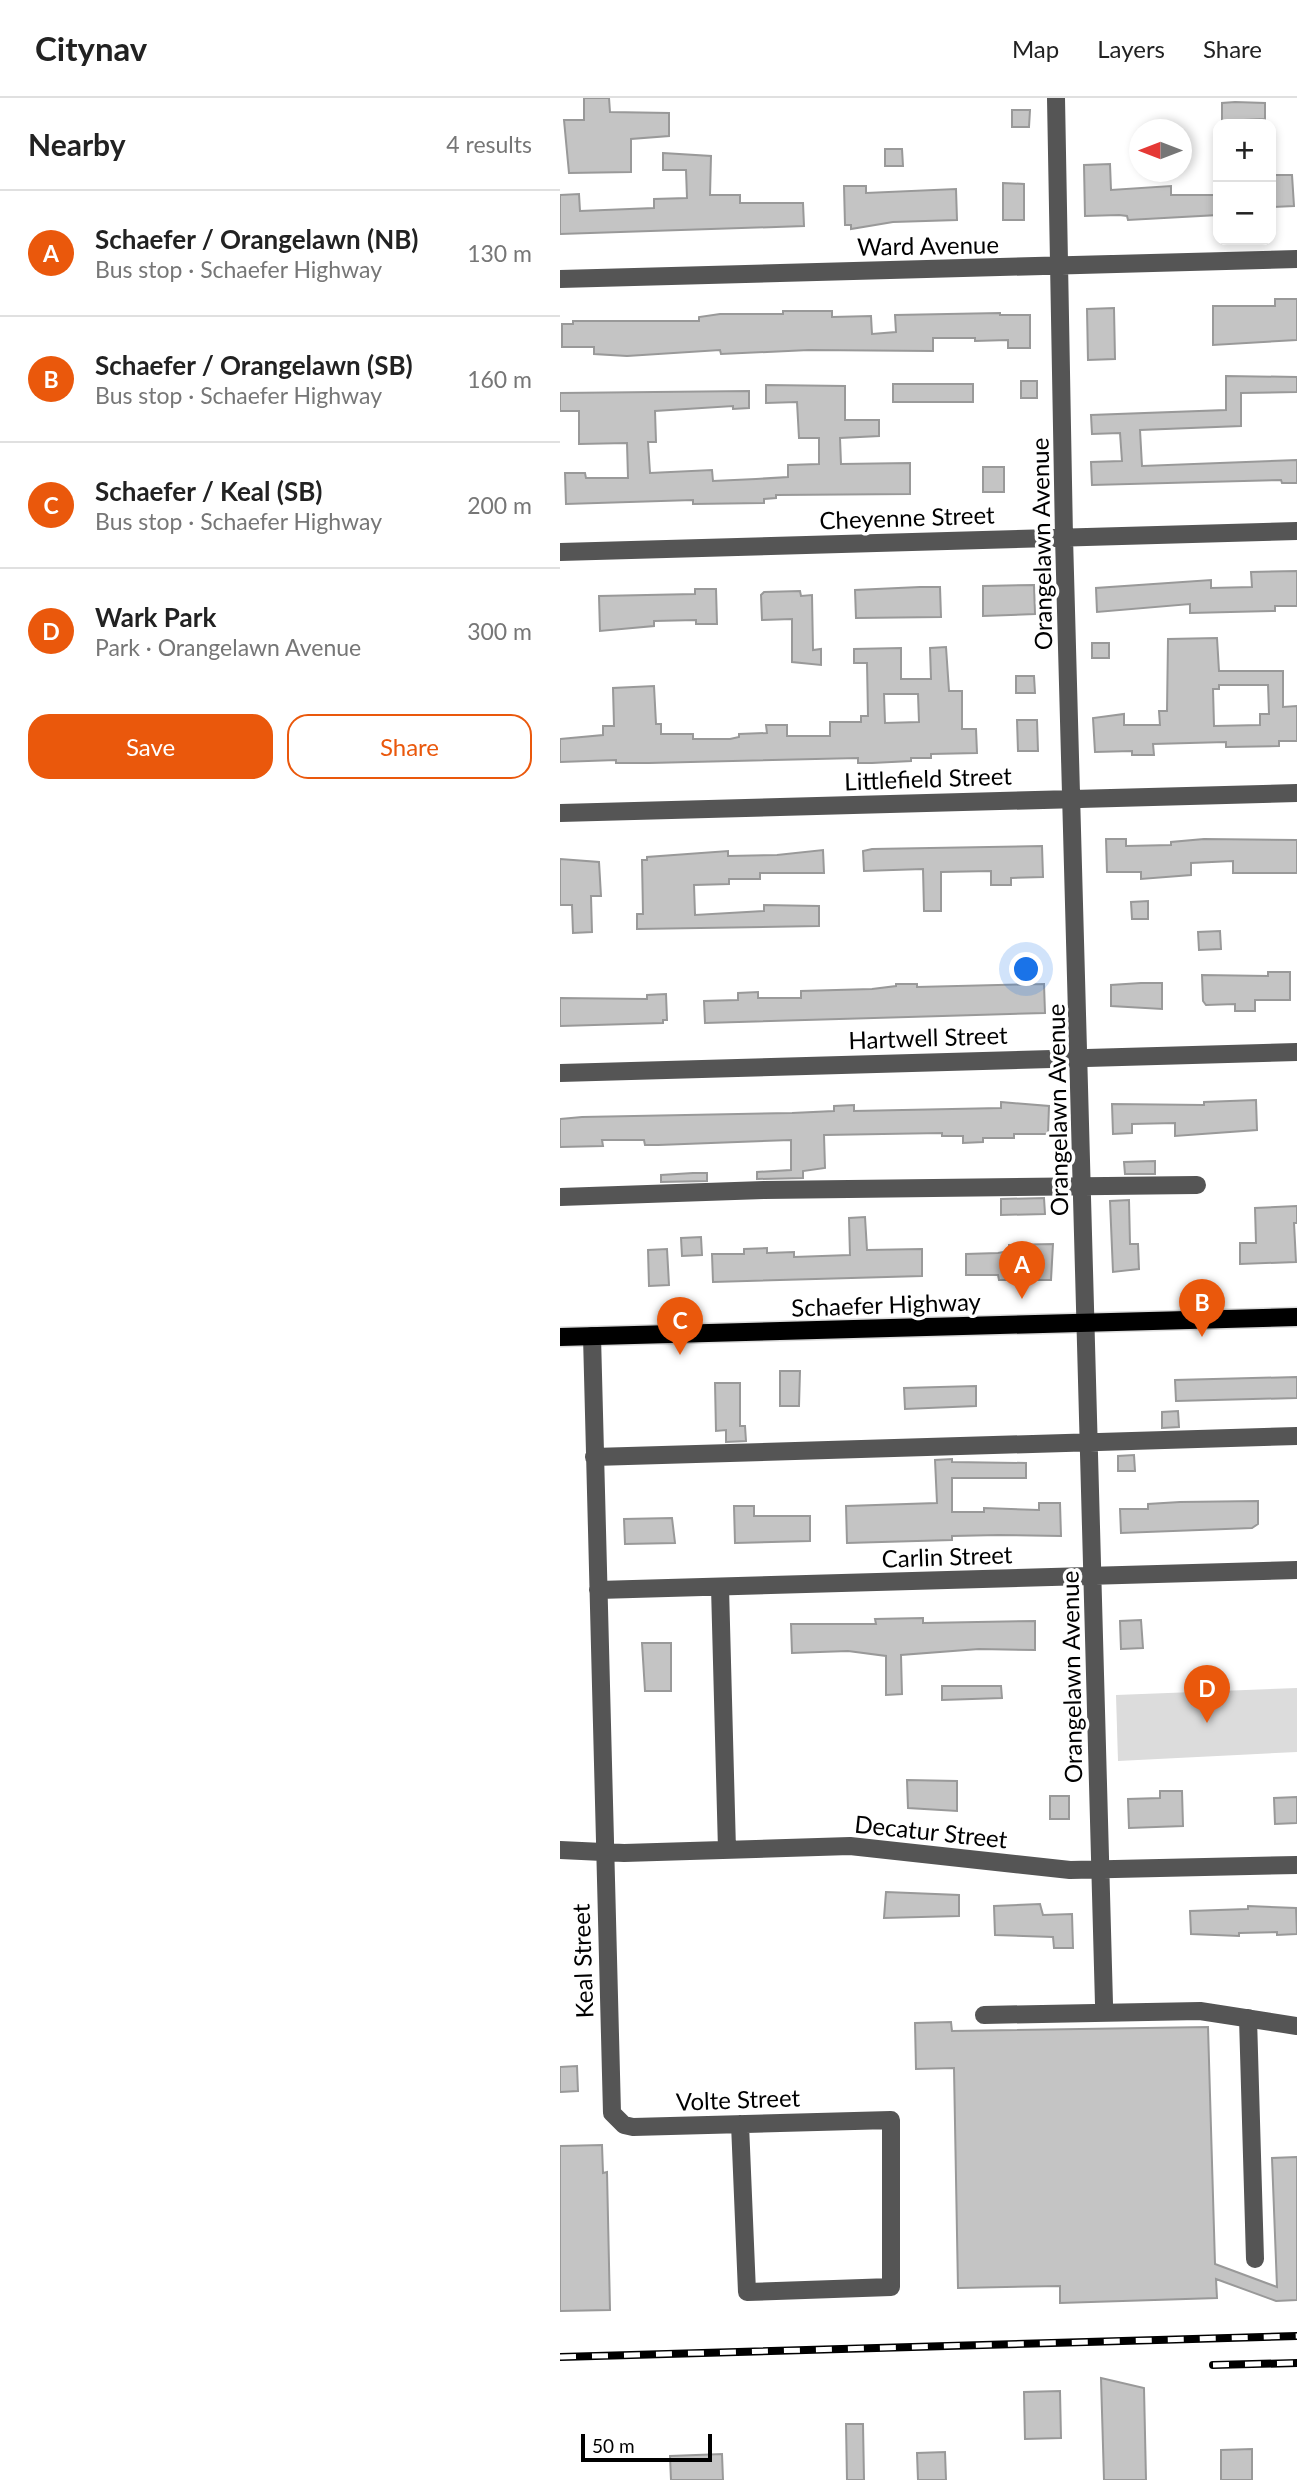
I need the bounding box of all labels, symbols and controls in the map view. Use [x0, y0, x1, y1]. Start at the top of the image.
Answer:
text: Citynav [35, 28, 147, 68]
text: Map [1012, 34, 1059, 63]
text: Layers [1097, 34, 1165, 63]
text: Share [1203, 34, 1262, 63]
north arrow [1129, 119, 1192, 182]
map controls [1213, 119, 1276, 245]
button: + [1213, 119, 1276, 182]
text: Nearby [28, 126, 126, 162]
text: 4 results [446, 130, 532, 158]
button: − [1213, 182, 1276, 245]
text: Schaefer / Orangelawn (NB) [95, 223, 418, 255]
street label: Ward Avenue [857, 229, 999, 261]
text: A [43, 239, 59, 267]
text: 130 m [467, 239, 532, 267]
text: Bus stop · Schaefer Highway [95, 255, 382, 283]
text: Schaefer / Orangelawn (SB) [95, 349, 413, 381]
text: B [43, 365, 59, 393]
text: 160 m [467, 365, 532, 393]
text: Bus stop · Schaefer Highway [95, 381, 382, 409]
street label: Orangelawn Avenue [1025, 438, 1057, 650]
text: Schaefer / Keal (SB) [95, 475, 322, 507]
text: C [43, 491, 59, 519]
text: 200 m [467, 491, 532, 519]
street label: Cheyenne Street [819, 499, 995, 535]
text: Bus stop · Schaefer Highway [95, 507, 382, 535]
text: Wark Park [95, 601, 216, 633]
text: D [42, 617, 60, 645]
text: 300 m [467, 617, 532, 645]
text: Park · Orangelawn Avenue [95, 633, 361, 661]
button: Save [28, 714, 273, 779]
button: Share [287, 714, 532, 779]
street label: Littlefield Street [844, 761, 1013, 795]
your location [1009, 952, 1043, 986]
street label: Orangelawn Avenue [1041, 1004, 1073, 1216]
street label: Hartwell Street [848, 1020, 1008, 1054]
pin: A [999, 1241, 1045, 1299]
pin: B [1179, 1279, 1225, 1337]
street label: Schaefer Highway [791, 1286, 982, 1322]
pin: C [657, 1297, 703, 1355]
street label: Carlin Street [881, 1539, 1013, 1573]
street label: Orangelawn Avenue [1055, 1571, 1087, 1783]
pin: D [1184, 1665, 1230, 1723]
street label: Decatur Street [853, 1809, 1009, 1853]
street label: Keal Street [565, 1903, 598, 2019]
street label: Volte Street [675, 2082, 801, 2116]
scale bar [581, 2431, 712, 2463]
text: 50 m [592, 2434, 635, 2457]

